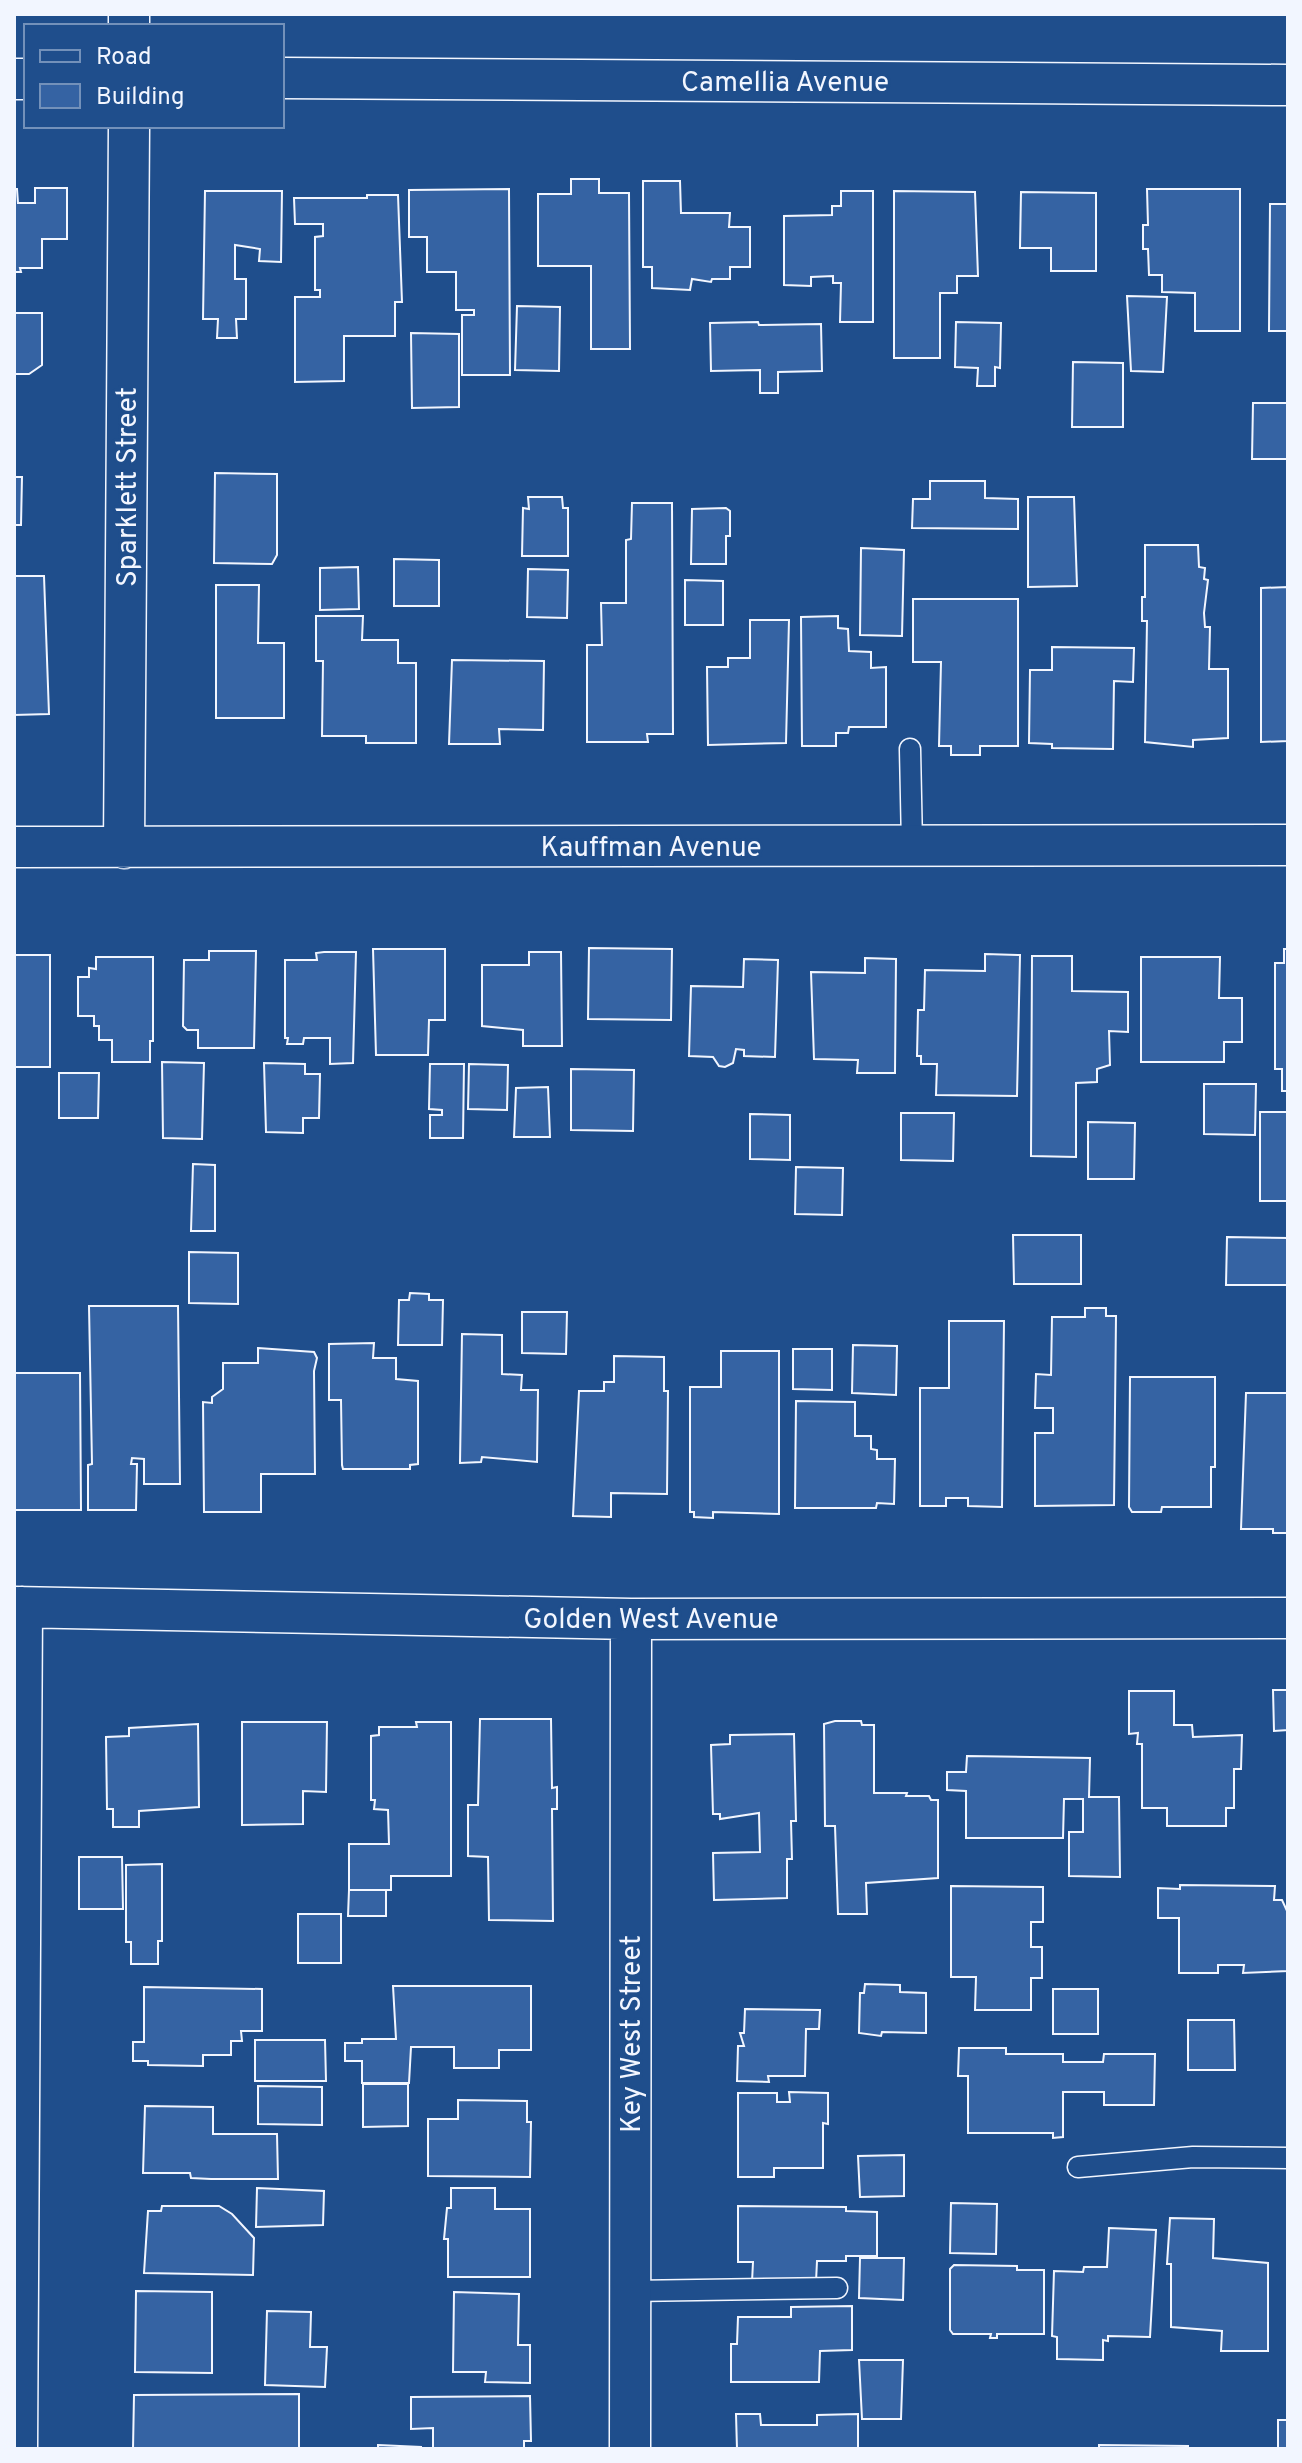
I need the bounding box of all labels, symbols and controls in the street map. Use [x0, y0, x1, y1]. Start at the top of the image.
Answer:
legend [24, 24, 284, 128]
text: Road [96, 43, 152, 73]
street label: Camellia Avenue [681, 66, 889, 102]
text: Building [96, 83, 185, 113]
street label: Sparklett Street [111, 387, 147, 587]
street label: Kauffman Avenue [540, 831, 762, 867]
street label: Golden West Avenue [523, 1603, 779, 1639]
street label: Key West Street [615, 1935, 651, 2133]

